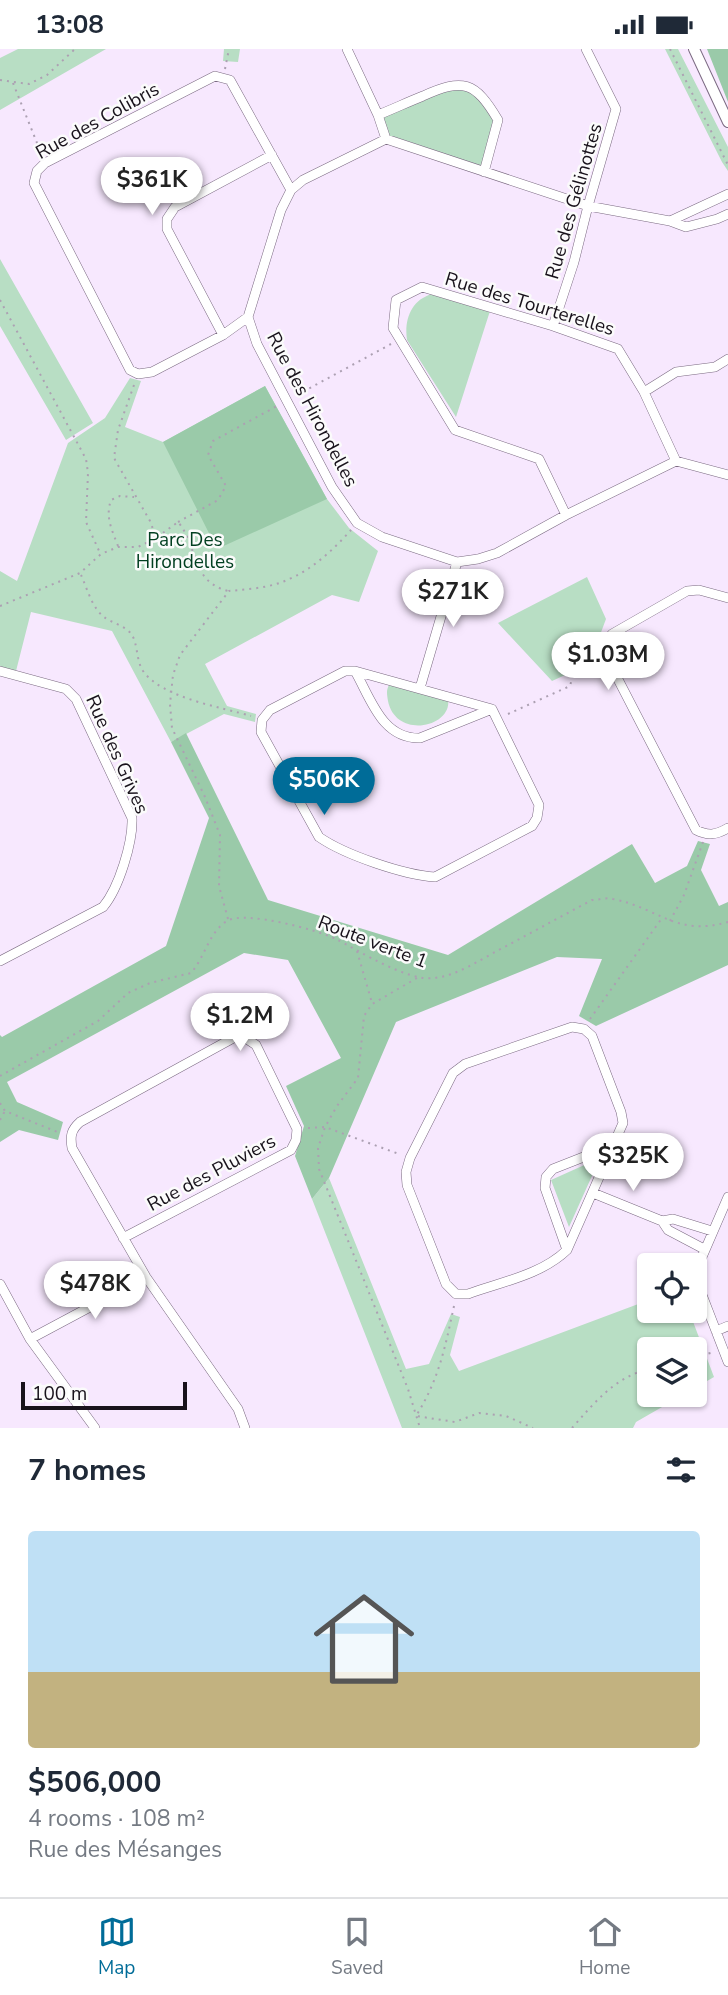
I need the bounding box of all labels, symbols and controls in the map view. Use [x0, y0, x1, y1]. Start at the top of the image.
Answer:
text: 13:08 [35, 7, 104, 42]
street label: Rue des Colibris [31, 76, 164, 166]
street label: Rue des Gélinottes [539, 120, 609, 282]
pin: $361K [103, 157, 201, 217]
text: $361K [117, 164, 187, 195]
street label: Rue des Tourterelles [442, 266, 618, 342]
street label: Rue des Hirondelles [260, 327, 364, 492]
park label: Parc Des Hirondelles [136, 527, 234, 575]
pin: $271K [404, 569, 502, 629]
text: $271K [418, 576, 488, 607]
pin: $1.03M [551, 633, 665, 692]
text: $1.03M [568, 639, 648, 670]
street label: Rue des Grives [79, 691, 155, 818]
pin: $506K [275, 757, 373, 817]
text: $506K [289, 764, 359, 795]
street label: Route verte 1 [314, 909, 431, 975]
pin: $1.2M [191, 993, 289, 1053]
text: $1.2M [206, 1000, 274, 1031]
street label: Rue des Pluviers [143, 1128, 280, 1218]
pin: $325K [584, 1133, 682, 1193]
text: $325K [598, 1140, 668, 1171]
map controls [637, 1253, 707, 1407]
button: locate [637, 1253, 707, 1323]
pin: $478K [46, 1261, 144, 1321]
text: $478K [60, 1268, 130, 1299]
button: layers [637, 1337, 707, 1407]
scale bar [21, 1379, 187, 1411]
text: 100 m [32, 1381, 87, 1407]
text: 7 homes [28, 1450, 146, 1491]
icon: filters [662, 1451, 700, 1489]
icon: home [301, 1576, 427, 1702]
text: $506,000 [28, 1762, 161, 1803]
text: 4 rooms · 108 m² [28, 1803, 205, 1834]
text: Rue des Mésanges [28, 1834, 222, 1865]
tab: Map [98, 1913, 136, 1981]
tab: Saved [331, 1913, 384, 1981]
tab: Home [579, 1913, 630, 1981]

